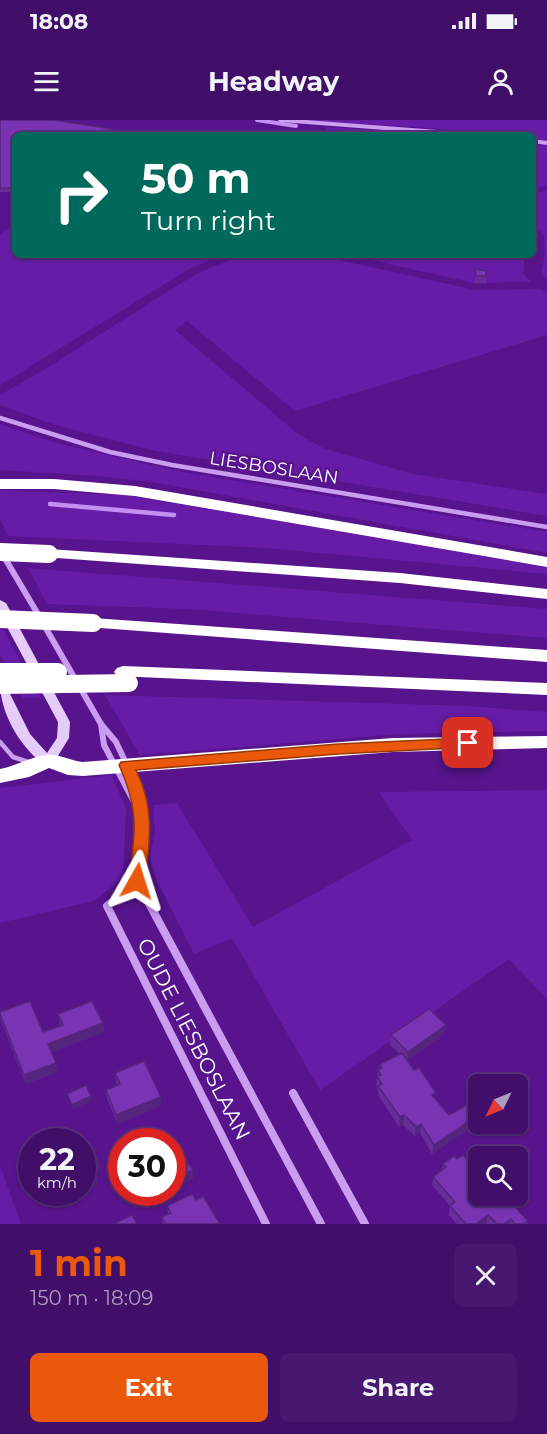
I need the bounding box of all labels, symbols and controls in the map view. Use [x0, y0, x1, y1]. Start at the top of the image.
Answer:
text: 18:08 [30, 8, 88, 35]
icon: menu [30, 65, 63, 98]
text: Headway [208, 65, 339, 98]
icon: person [484, 65, 517, 98]
text: 50 m [141, 152, 250, 204]
icon: right [42, 156, 120, 234]
text: Turn right [141, 204, 276, 237]
street label: LIESBOSLAAN [208, 447, 340, 489]
pin [442, 717, 493, 768]
icon: arrive [451, 726, 484, 759]
position arrow [105, 849, 169, 913]
street label: OUDE LIESBOSLAAN [132, 934, 256, 1144]
north arrow [468, 1074, 528, 1134]
map controls [468, 1074, 528, 1206]
speed limit sign: 30 [108, 1128, 186, 1206]
text: 22 [39, 1141, 75, 1178]
button: search [468, 1146, 528, 1206]
text: km/h [37, 1173, 77, 1192]
text: 1 min [30, 1241, 128, 1285]
button: close [454, 1244, 517, 1307]
text: 150 m · 18:09 [30, 1286, 153, 1310]
button: Exit [30, 1353, 268, 1422]
button: Share [280, 1353, 517, 1422]

